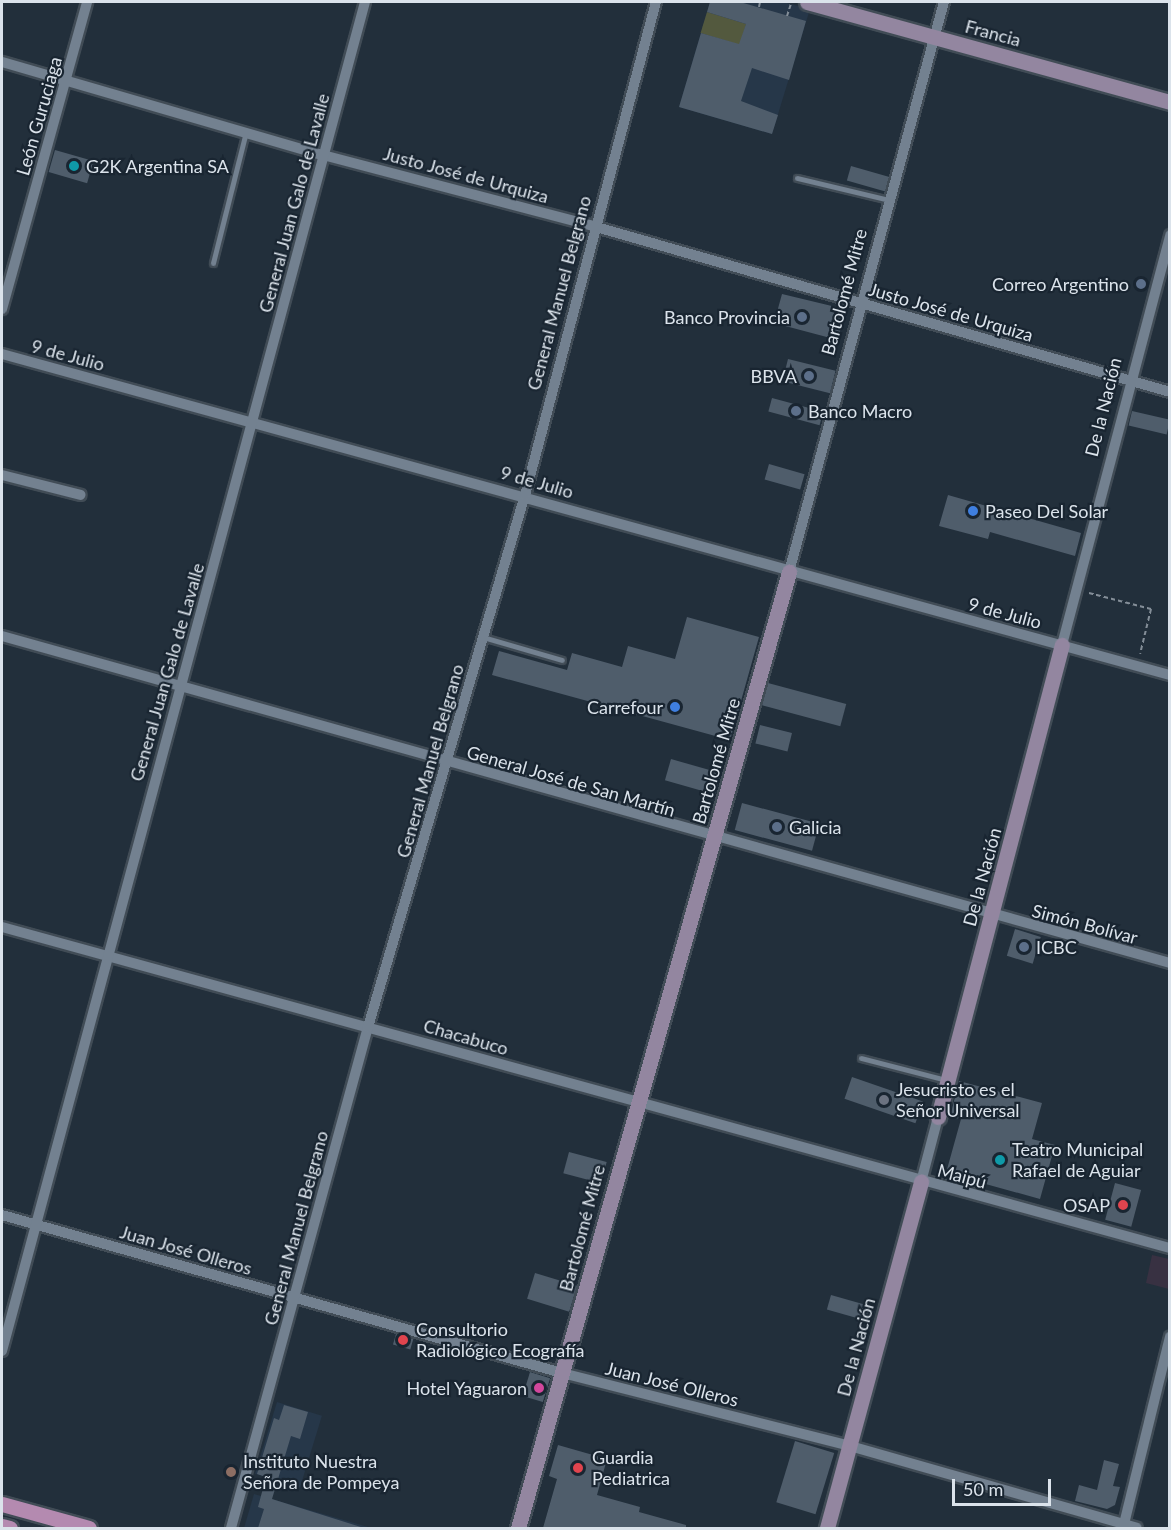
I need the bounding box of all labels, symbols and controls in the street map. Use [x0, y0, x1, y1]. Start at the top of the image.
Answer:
street label: Francia [963, 15, 1023, 51]
street label: León Guruciaga [12, 54, 66, 178]
street label: General Juan Galo de Lavalle [254, 91, 334, 315]
street label: Justo José de Urquiza [381, 142, 551, 208]
place label: G2K Argentina SA [86, 155, 230, 177]
marker: G2K Argentina SA [67, 159, 81, 173]
street label: General Manuel Belgrano [523, 193, 595, 393]
street label: Bartolomé Mitre [817, 226, 871, 358]
place label: Correo Argentino [991, 273, 1129, 295]
marker: Correo Argentino [1134, 277, 1148, 291]
street label: Justo José de Urquiza [866, 278, 1036, 346]
place label: Banco Provincia [664, 306, 790, 328]
marker: Banco Provincia [795, 310, 809, 324]
street label: 9 de Julio [29, 335, 107, 375]
street label: De la Nación [1080, 355, 1126, 459]
place label: BBVA [751, 365, 797, 387]
marker: BBVA [802, 369, 816, 383]
place label: Banco Macro [808, 400, 912, 422]
marker: Banco Macro [789, 404, 803, 418]
street label: 9 de Julio [498, 461, 576, 503]
place label: Paseo Del Solar [985, 500, 1108, 522]
marker: Paseo Del Solar [966, 504, 980, 518]
street label: General Juan Galo de Lavalle [125, 560, 209, 784]
street label: 9 de Julio [966, 593, 1044, 633]
street label: General Manuel Belgrano [392, 662, 468, 860]
place label: Carrefour [587, 696, 663, 718]
street label: Bartolomé Mitre [688, 696, 744, 826]
marker: Carrefour [668, 700, 682, 714]
street label: General José de San Martín [464, 741, 678, 821]
place label: Galicia [789, 816, 841, 838]
marker: Galicia [770, 820, 784, 834]
street label: De la Nación [958, 825, 1006, 929]
street label: Simón Bolívar [1030, 900, 1140, 948]
place label: ICBC [1036, 936, 1077, 958]
marker: ICBC [1017, 940, 1031, 954]
street label: Chacabuco [421, 1015, 511, 1059]
place label: Jesucristo es el Señor Universal [896, 1079, 1020, 1122]
marker: Jesucristo es el Señor Universal [877, 1093, 891, 1107]
street label: General Manuel Belgrano [260, 1128, 332, 1328]
place label: Teatro Municipal Rafael de Aguiar [1012, 1139, 1143, 1182]
marker: Teatro Municipal Rafael de Aguiar [993, 1153, 1007, 1167]
street label: Maipú [935, 1159, 989, 1193]
street label: Bartolomé Mitre [555, 1162, 609, 1294]
place label: OSAP [1063, 1194, 1110, 1216]
marker: OSAP [1114, 1196, 1132, 1214]
street label: Juan José Olleros [117, 1221, 255, 1279]
street label: De la Nación [832, 1295, 880, 1399]
place label: Consultorio Radiológico Ecografía [416, 1319, 584, 1362]
marker: Consultorio Radiológico Ecografía [394, 1331, 412, 1349]
street label: Juan José Olleros [603, 1357, 741, 1411]
place label: Hotel Yaguaron [406, 1377, 527, 1399]
marker: Hotel Yaguaron [532, 1381, 546, 1395]
place label: Guardia Pediatrica [592, 1447, 670, 1490]
place label: Instituto Nuestra Señora de Pompeya [243, 1451, 399, 1494]
marker: Guardia Pediatrica [569, 1459, 587, 1477]
marker: Instituto Nuestra Señora de Pompeya [224, 1465, 238, 1479]
scale bar [955, 1467, 1054, 1505]
text: 50 m [963, 1478, 1003, 1500]

